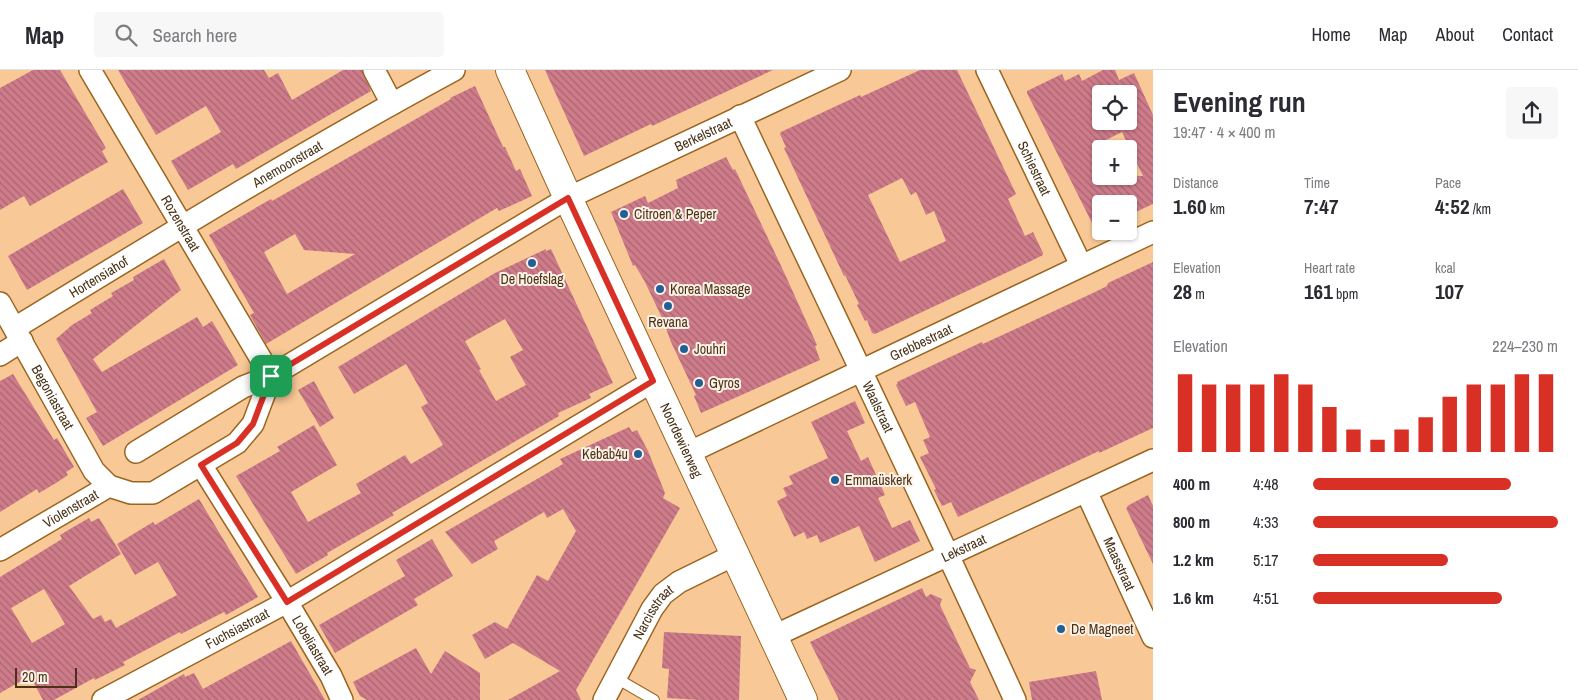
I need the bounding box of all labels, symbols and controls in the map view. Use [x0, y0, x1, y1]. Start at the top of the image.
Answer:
search box [94, 12, 444, 57]
text: Map [25, 19, 64, 51]
icon: search [112, 21, 140, 49]
text: Search here [152, 22, 237, 48]
text: Home [1311, 22, 1351, 47]
text: Map [1379, 22, 1408, 47]
text: About [1436, 22, 1474, 47]
text: Contact [1502, 22, 1553, 47]
text: Evening run [1173, 83, 1306, 121]
map controls [1092, 85, 1137, 240]
button: locate [1092, 85, 1137, 130]
button: share [1506, 87, 1558, 139]
street label: Berkelstraat [672, 113, 735, 156]
text: 19:47 · 4 × 400 m [1173, 121, 1276, 143]
street label: Anemoonstraat [248, 137, 326, 192]
street label: Schiestraat [1014, 138, 1055, 198]
button: + [1092, 140, 1137, 185]
text: Distance [1173, 174, 1218, 192]
text: Time [1304, 174, 1330, 192]
text: Pace [1435, 174, 1461, 192]
street label: Rozenstraat [157, 192, 204, 254]
text: 1.60 [1173, 192, 1207, 221]
text: 7:47 [1304, 192, 1338, 221]
text: 4:52 [1435, 192, 1469, 221]
button: − [1092, 195, 1137, 240]
text: km [1207, 200, 1225, 218]
text: /km [1469, 200, 1491, 218]
place label: Citroen & Peper [634, 205, 716, 223]
marker: Citroen & Peper [618, 208, 630, 220]
street label: Hortensiahof [66, 252, 132, 302]
marker: De Hoefslag [526, 257, 538, 269]
text: Elevation [1173, 259, 1221, 277]
text: Heart rate [1304, 259, 1355, 277]
text: kcal [1435, 259, 1455, 277]
place label: De Hoefslag [500, 270, 564, 288]
text: 28 [1173, 277, 1192, 306]
text: 161 [1304, 277, 1333, 306]
text: 107 [1435, 277, 1464, 306]
place label: Korea Massage [670, 280, 750, 298]
marker: Korea Massage [654, 283, 666, 295]
text: m [1192, 285, 1205, 303]
text: bpm [1333, 285, 1358, 303]
marker: Revana [662, 300, 674, 312]
place label: Revana [648, 313, 688, 331]
street label: Grebbestraat [887, 320, 955, 365]
text: Elevation [1173, 335, 1228, 357]
text: 224–230 m [1492, 335, 1558, 357]
place label: Jouhri [694, 340, 726, 358]
marker: Jouhri [678, 343, 690, 355]
pin [250, 355, 292, 397]
street label: Begoniastraat [27, 362, 78, 433]
icon: arrive [257, 362, 285, 390]
place label: Gyros [709, 374, 740, 392]
marker: Gyros [693, 377, 705, 389]
street label: Waalstraat [858, 378, 898, 435]
street label: Noordewierweg [656, 400, 707, 481]
place label: Kebab4u [582, 445, 628, 463]
marker: Kebab4u [632, 448, 644, 460]
place label: Emmaüskerk [845, 471, 912, 489]
text: 400 m [1173, 473, 1210, 495]
text: 4:48 [1253, 473, 1279, 495]
marker: Emmaüskerk [829, 474, 841, 486]
street label: Violenstraat [40, 485, 102, 532]
text: 800 m [1173, 511, 1210, 533]
text: 4:33 [1253, 511, 1279, 533]
street label: Lekstraat [938, 530, 989, 566]
street label: Maasstraat [1099, 534, 1139, 593]
text: 1.2 km [1173, 549, 1214, 571]
text: 5:17 [1253, 549, 1279, 571]
street label: Narcisstraat [629, 580, 677, 642]
text: 1.6 km [1173, 587, 1214, 609]
text: 4:51 [1253, 587, 1279, 609]
street label: Fuchsiastraat [202, 604, 272, 653]
street label: Lobeliastraat [288, 612, 337, 678]
place label: De Magneet [1071, 620, 1134, 638]
marker: De Magneet [1055, 623, 1067, 635]
scale bar [15, 665, 78, 688]
text: 20 m [22, 668, 48, 686]

